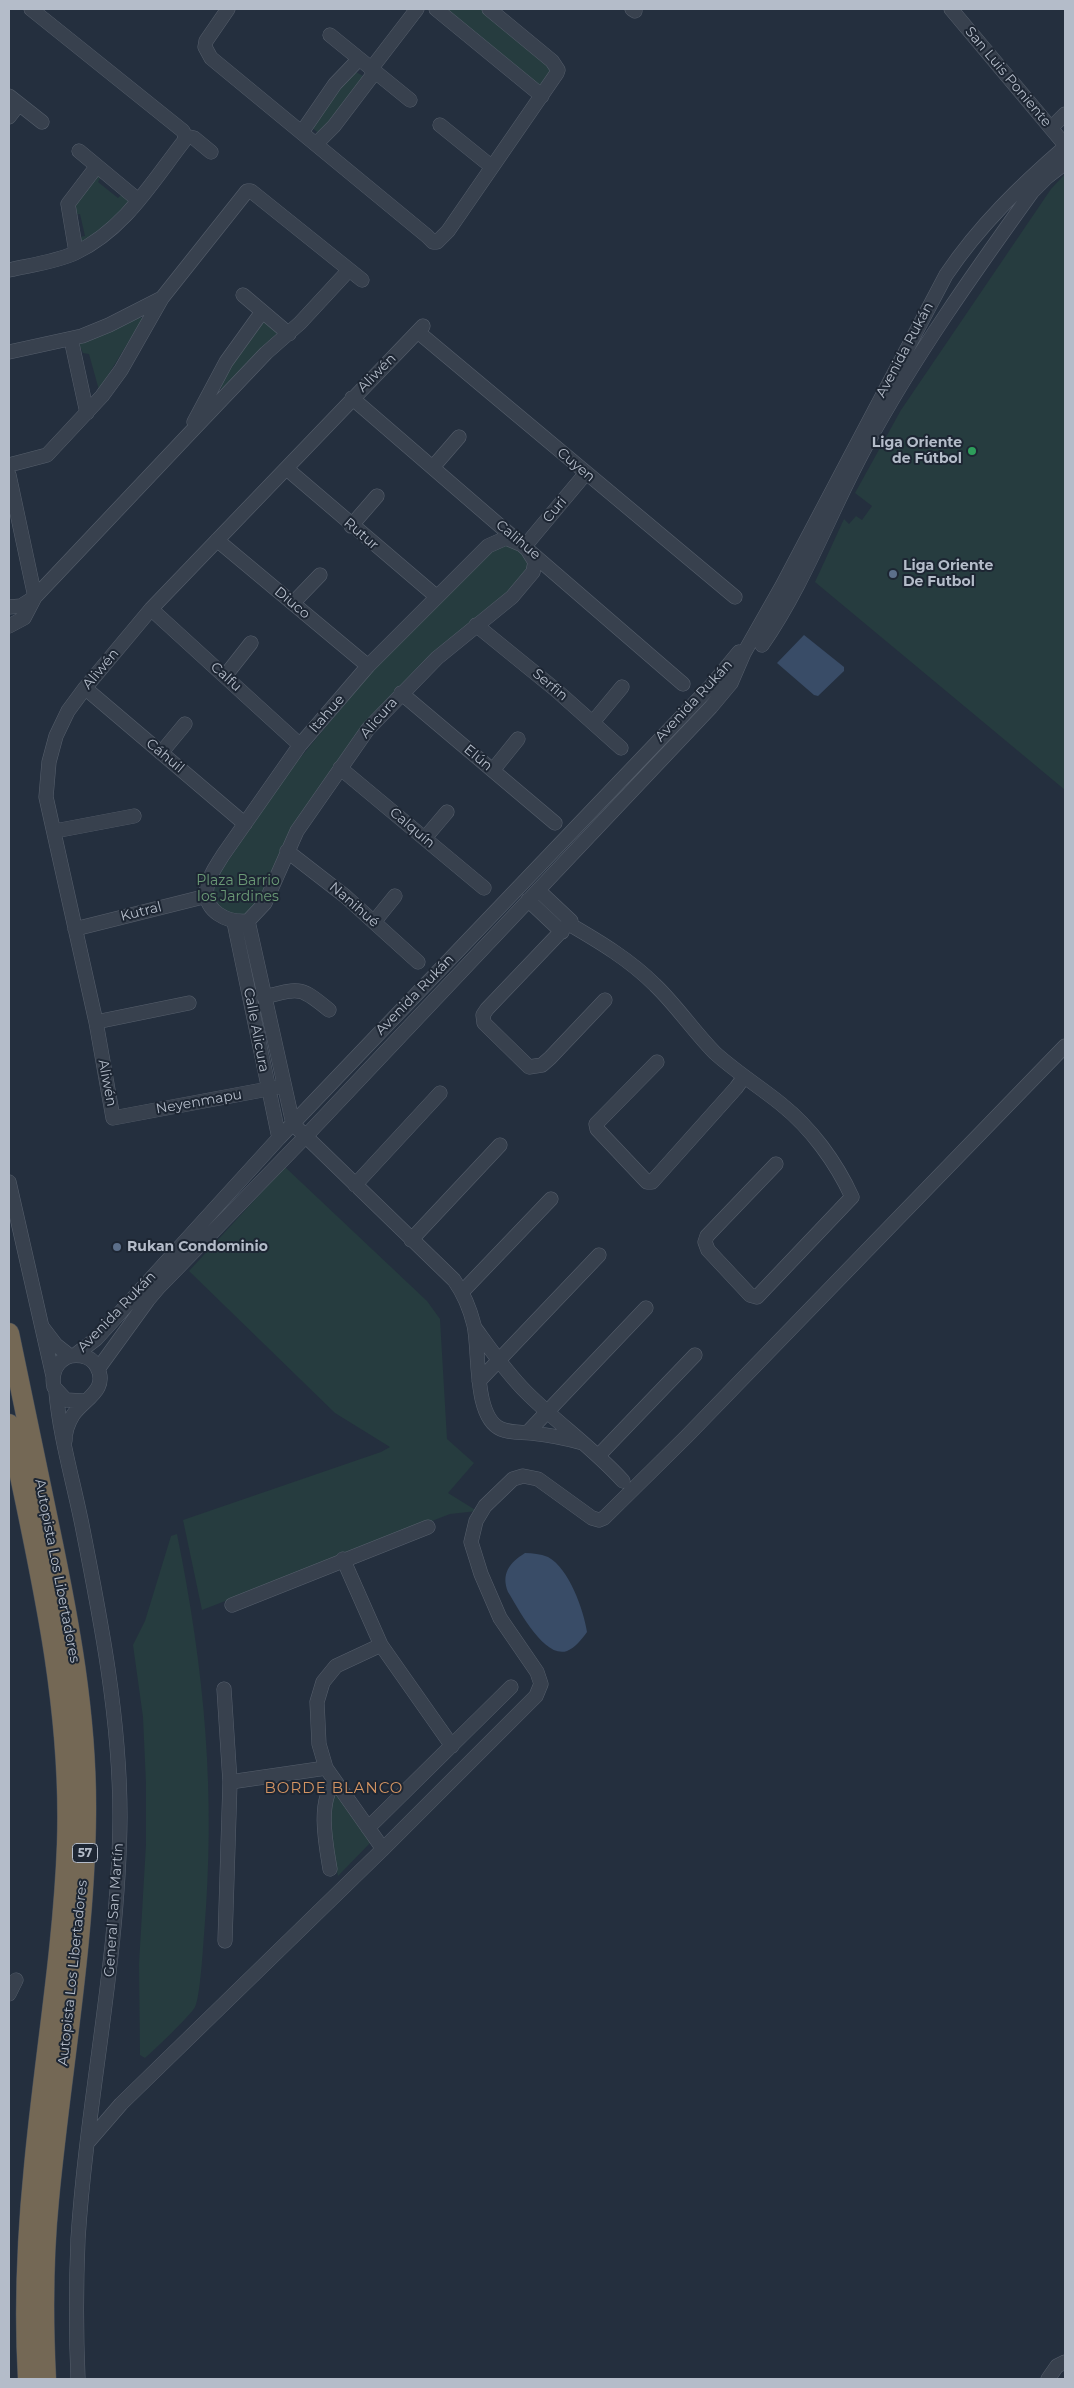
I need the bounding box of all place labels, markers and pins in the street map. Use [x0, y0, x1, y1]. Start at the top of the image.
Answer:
place label: Liga Oriente de Fútbol [872, 435, 962, 468]
marker: Liga Oriente de Fútbol [966, 445, 978, 457]
place label: Liga Oriente De Futbol [903, 558, 993, 590]
marker: Liga Oriente De Futbol [887, 568, 899, 580]
place label: Rukan Condominio [127, 1239, 268, 1255]
marker: Rukan Condominio [111, 1241, 123, 1253]

